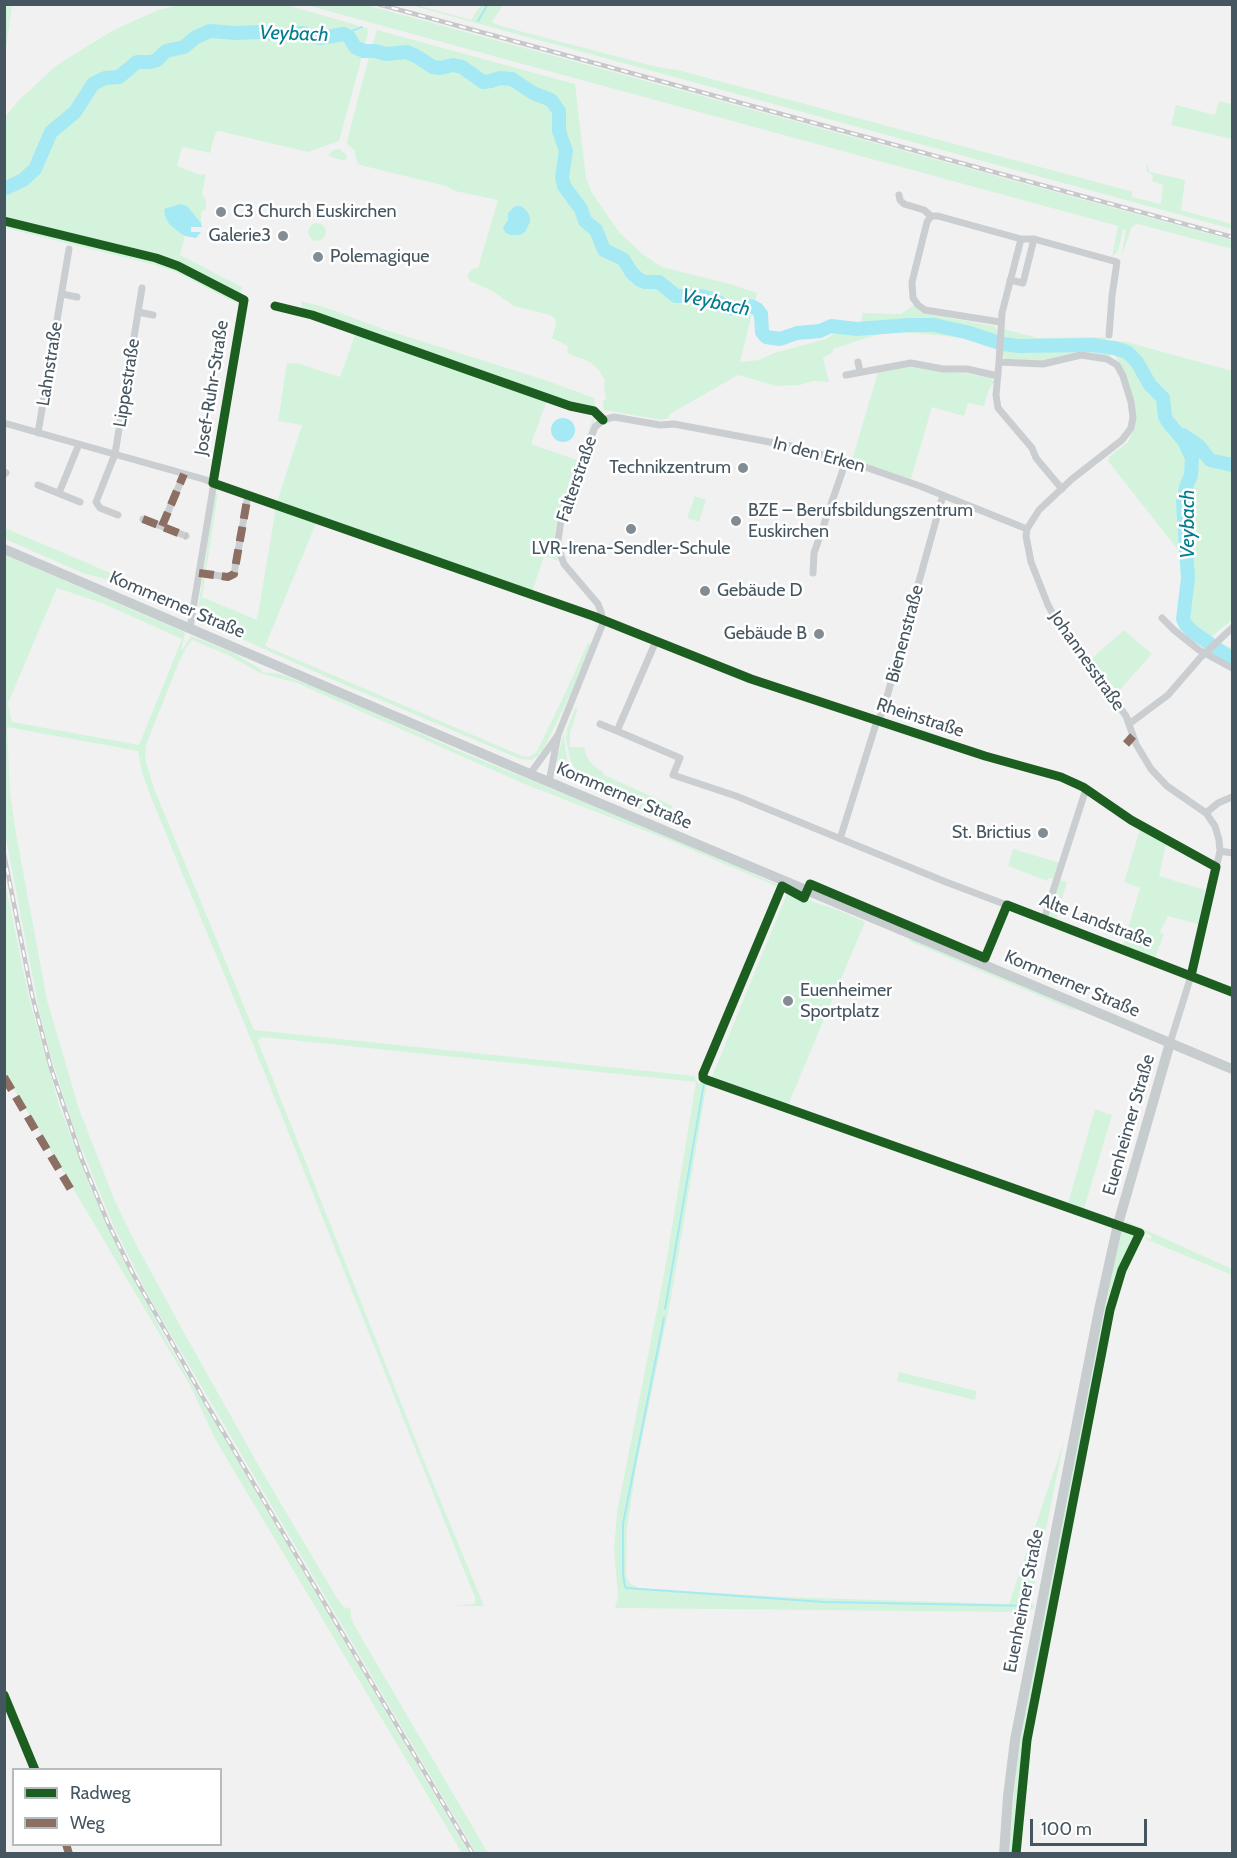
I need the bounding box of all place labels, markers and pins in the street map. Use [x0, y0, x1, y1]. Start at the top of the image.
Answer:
place label: C3 Church Euskirchen [233, 201, 397, 223]
marker: C3 Church Euskirchen [214, 205, 228, 219]
place label: Galerie3 [208, 225, 271, 247]
marker: Galerie3 [276, 229, 290, 243]
place label: Polemagique [330, 246, 430, 268]
marker: Polemagique [311, 250, 325, 264]
place label: Technikzentrum [609, 457, 731, 479]
marker: Technikzentrum [736, 461, 750, 475]
place label: BZE – Berufsbildungszentrum Euskirchen [748, 500, 973, 542]
marker: BZE – Berufsbildungszentrum Euskirchen [729, 514, 743, 528]
marker: LVR-Irena-Sendler-Schule [624, 522, 638, 536]
place label: LVR-Irena-Sendler-Schule [532, 538, 730, 560]
place label: Gebäude D [717, 580, 803, 602]
marker: Gebäude D [698, 584, 712, 598]
place label: Gebäude B [724, 623, 807, 645]
marker: Gebäude B [812, 627, 826, 641]
place label: St. Brictius [952, 822, 1031, 844]
marker: St. Brictius [1036, 826, 1050, 840]
place label: Euenheimer Sportplatz [800, 980, 892, 1022]
marker: Euenheimer Sportplatz [781, 994, 795, 1008]

